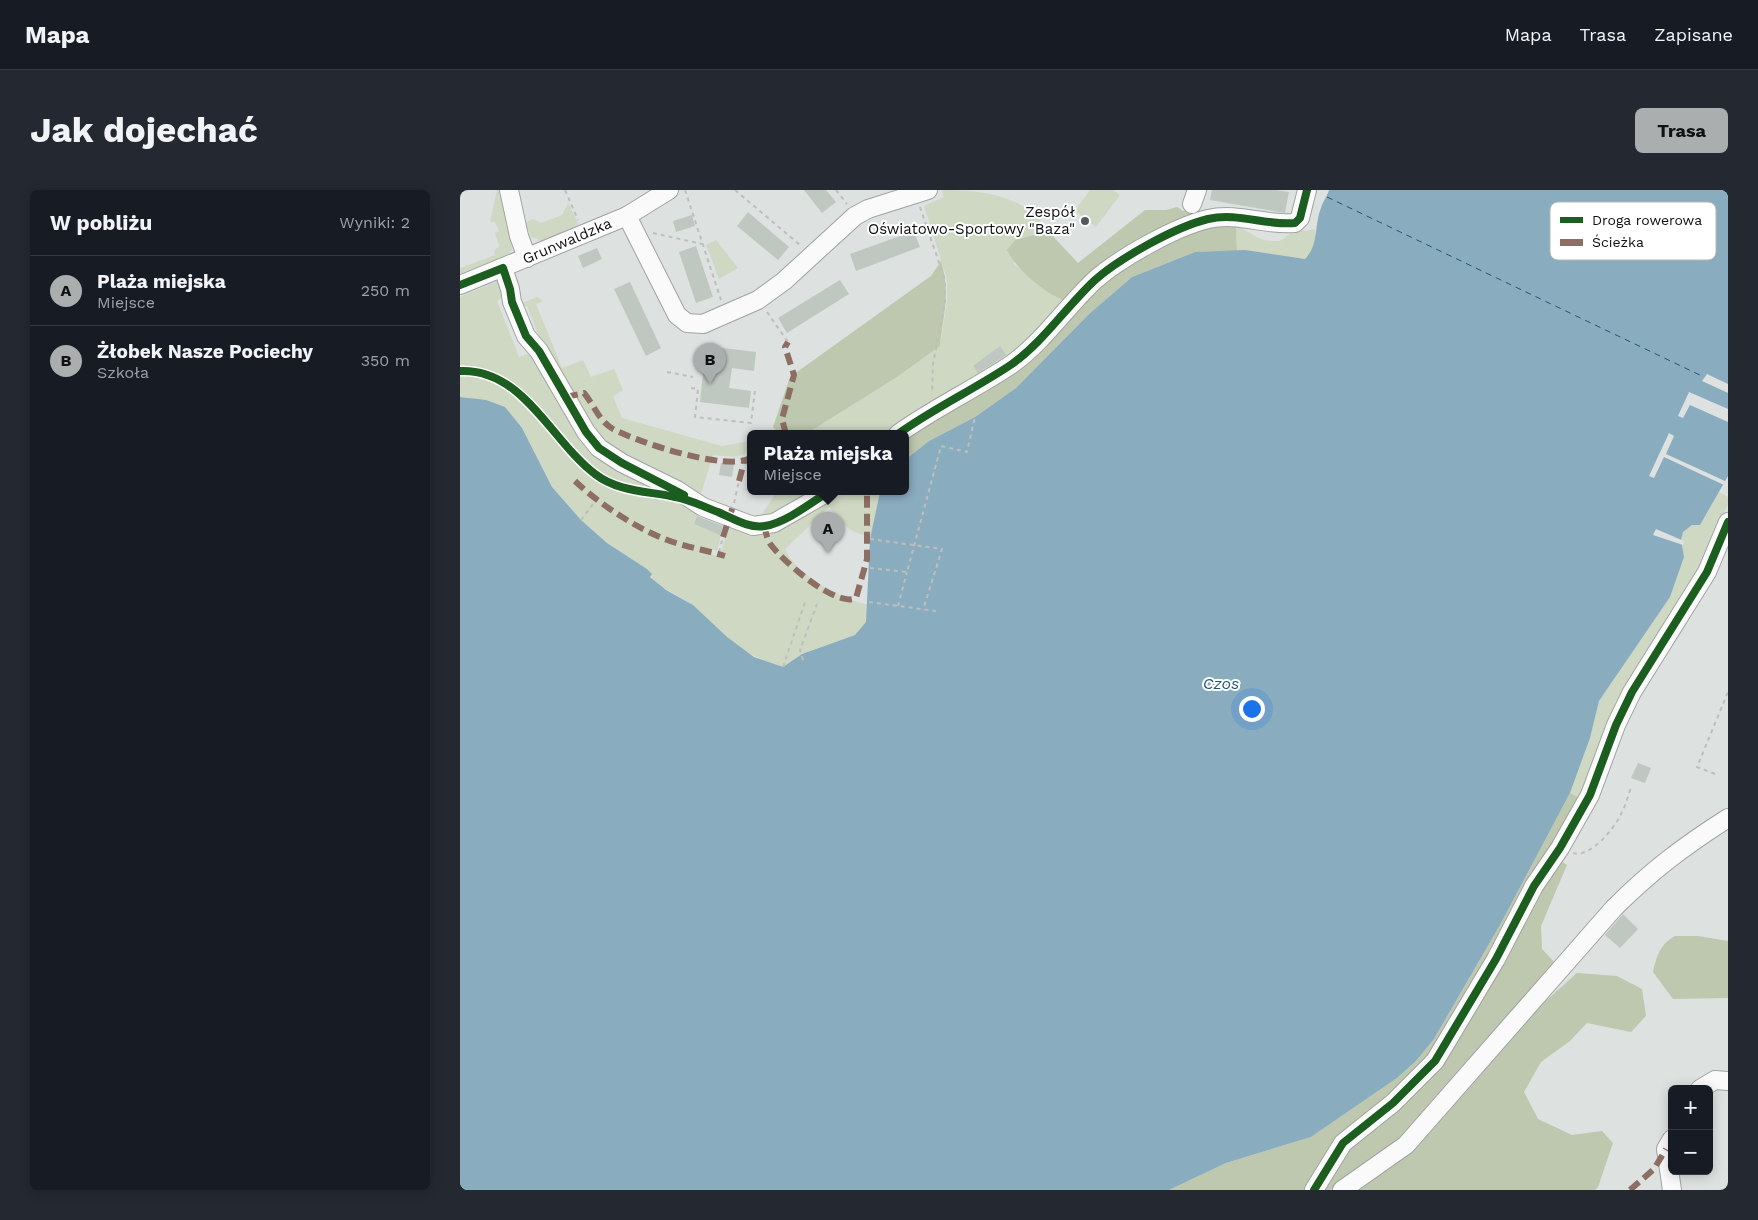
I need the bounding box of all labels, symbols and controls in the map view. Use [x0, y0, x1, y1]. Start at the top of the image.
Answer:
text: Mapa [25, 21, 90, 49]
text: Mapa [1505, 24, 1552, 45]
text: Trasa [1580, 24, 1626, 45]
text: Zapisane [1654, 24, 1733, 45]
button: Trasa [1635, 108, 1728, 153]
text: Jak dojechać [30, 109, 258, 151]
legend [1550, 202, 1716, 260]
place label: Zespół Oświatowo-Sportowy "Baza" [868, 203, 1075, 238]
text: W pobliżu [50, 210, 152, 235]
text: Droga rowerowa [1592, 212, 1702, 228]
text: Wyniki: 2 [339, 213, 410, 232]
street label: Grunwaldzka [520, 214, 615, 268]
marker: Zespół Oświatowo-Sportowy "Baza" [1079, 215, 1091, 227]
text: Ścieżka [1592, 234, 1644, 250]
text: Plaża miejska [97, 270, 226, 293]
text: A [61, 281, 71, 300]
text: 250 m [361, 281, 410, 300]
text: Miejsce [97, 293, 155, 312]
text: Żłobek Nasze Pociechy [97, 340, 313, 363]
pin: B [694, 343, 726, 384]
text: B [61, 351, 71, 370]
text: 350 m [361, 351, 410, 370]
text: Szkoła [97, 363, 149, 382]
popup [747, 430, 909, 495]
text: Plaża miejska [764, 442, 892, 465]
text: Miejsce [764, 465, 822, 484]
pin: A [812, 512, 844, 553]
water label: Czos [1203, 674, 1239, 693]
your location [1239, 696, 1265, 722]
map controls [1668, 1085, 1713, 1175]
button: + [1668, 1085, 1713, 1130]
button: − [1668, 1130, 1713, 1175]

